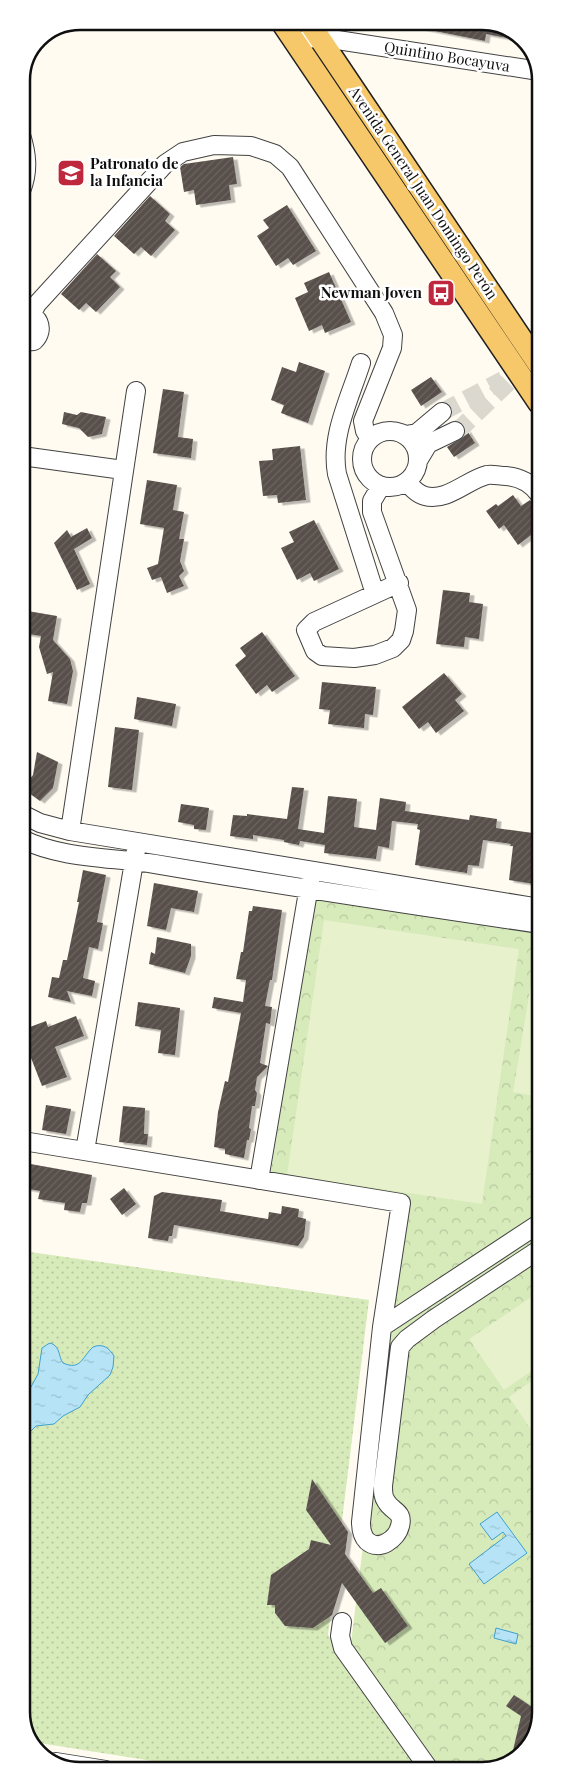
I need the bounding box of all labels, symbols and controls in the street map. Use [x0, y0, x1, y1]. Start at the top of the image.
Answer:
street label: Quintino Bocayuva [383, 36, 512, 76]
street label: Avenida General Juan Domingo Perón [344, 81, 503, 303]
place label: Patronato de la Infancia [90, 153, 179, 190]
school or university icon: Patronato de la Infancia [56, 158, 86, 188]
bus stop icon: Newman Joven [426, 278, 456, 308]
place label: Newman Joven [321, 282, 423, 302]

